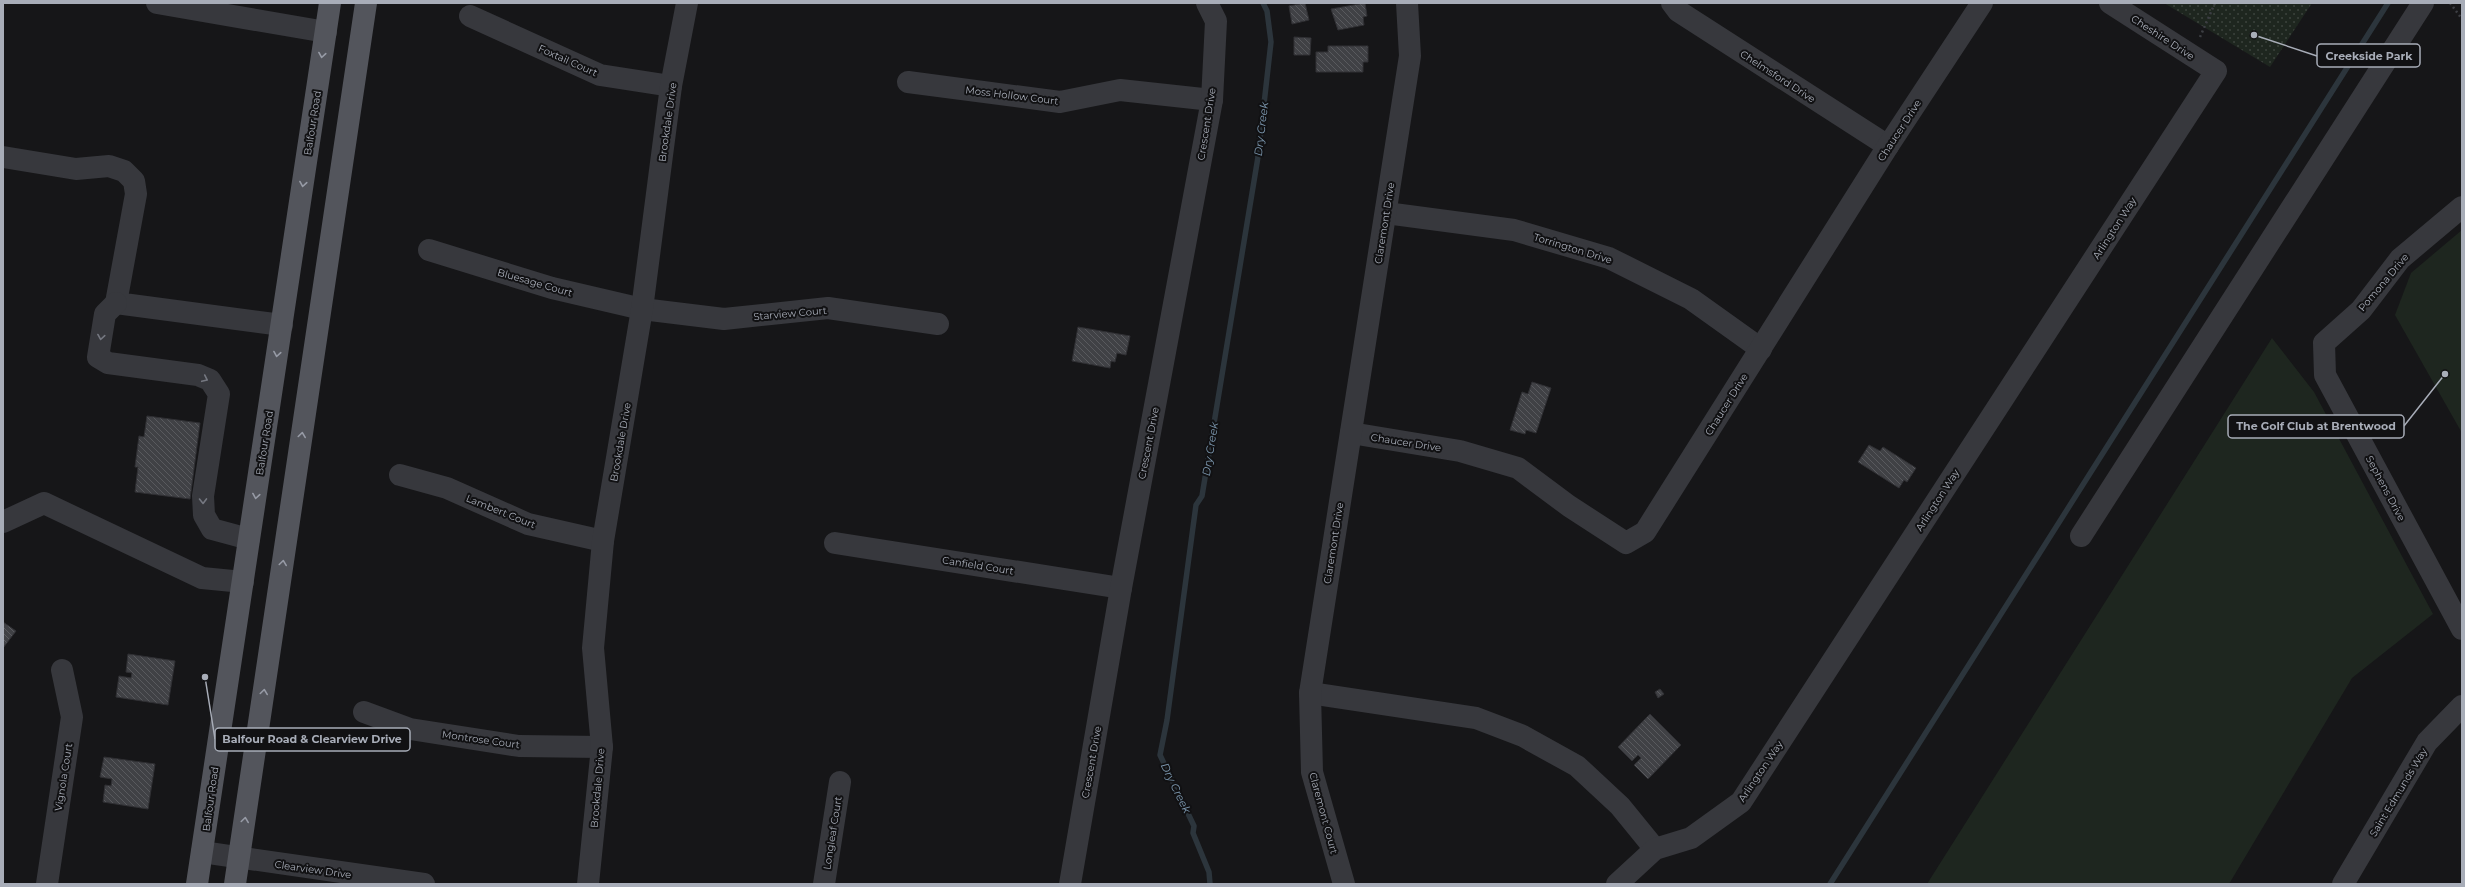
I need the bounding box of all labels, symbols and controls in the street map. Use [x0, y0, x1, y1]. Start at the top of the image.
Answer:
street label: Cheshire Drive [2129, 12, 2197, 63]
street label: Foxtail Court [536, 42, 599, 79]
callout: Creekside Park [2317, 44, 2420, 67]
street label: Chelmsford Drive [1738, 47, 1818, 106]
text: Creekside Park [2326, 49, 2413, 63]
one-way arrow [319, 52, 327, 58]
street label: Brookdale Drive [655, 82, 679, 163]
street label: Moss Hollow Court [965, 83, 1059, 108]
street label: Crescent Drive [1194, 87, 1219, 161]
street label: Balfour Road [301, 90, 324, 156]
street label: Chaucer Drive [1875, 97, 1924, 164]
water label: Dry Creek [1251, 101, 1271, 157]
one-way arrow [299, 181, 308, 187]
street label: Claremont Drive [1372, 182, 1397, 265]
street label: Arlington Way [2090, 194, 2140, 262]
street label: Torrington Drive [1532, 230, 1614, 267]
street label: Pomona Drive [2355, 251, 2411, 314]
street label: Bluesage Court [496, 266, 574, 299]
street label: Starview Court [753, 304, 827, 323]
one-way arrow [98, 334, 106, 341]
one-way arrow [273, 351, 282, 357]
street label: Chaucer Drive [1702, 371, 1751, 438]
one-way arrow [201, 374, 208, 382]
street label: Brookdale Drive [607, 402, 634, 483]
street label: Crescent Drive [1135, 406, 1162, 480]
street label: Balfour Road [253, 410, 276, 476]
callout: The Golf Club at Brentwood [2228, 415, 2404, 438]
text: The Golf Club at Brentwood [2236, 419, 2396, 433]
water label: Dry Creek [1199, 421, 1221, 477]
one-way arrow [297, 431, 306, 438]
street label: Chaucer Drive [1370, 431, 1442, 454]
street label: Sephens Drive [2363, 453, 2408, 523]
street label: Arlington Way [1913, 466, 1963, 534]
street label: Lambert Court [464, 492, 538, 531]
one-way arrow [252, 493, 261, 499]
one-way arrow [199, 498, 207, 504]
street label: Claremont Drive [1321, 502, 1346, 585]
street label: Canfield Court [941, 553, 1014, 578]
one-way arrow [278, 560, 287, 566]
one-way arrow [259, 689, 268, 695]
street label: Crescent Drive [1079, 725, 1104, 799]
callout: Balfour Road & Clearview Drive [215, 728, 410, 751]
street label: Montrose Court [441, 728, 521, 751]
text: Balfour Road & Clearview Drive [222, 732, 402, 746]
street label: Arlington Way [1735, 738, 1786, 804]
street label: Vignola Court [52, 742, 75, 812]
street label: Saint Edmunds Way [2367, 745, 2430, 839]
street label: Brookdale Drive [588, 748, 607, 828]
water label: Dry Creek [1158, 761, 1194, 816]
street label: Balfour Road [200, 766, 221, 832]
street label: Claremont Court [1306, 771, 1341, 855]
street label: Longleaf Court [820, 795, 845, 871]
one-way arrow [240, 817, 249, 823]
street label: Clearview Drive [274, 858, 352, 881]

